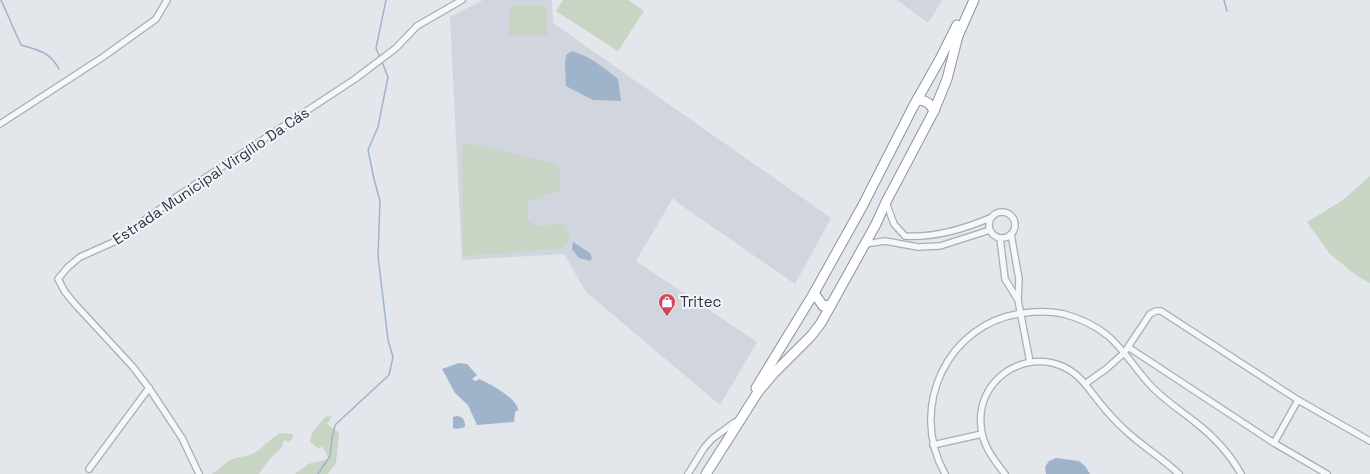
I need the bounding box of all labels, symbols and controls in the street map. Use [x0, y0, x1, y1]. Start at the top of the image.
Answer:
street label: Estrada Municipal Virgílio Da Cás [109, 103, 313, 249]
shop icon: Tritec [657, 292, 677, 317]
place label: Tritec [680, 292, 722, 311]

